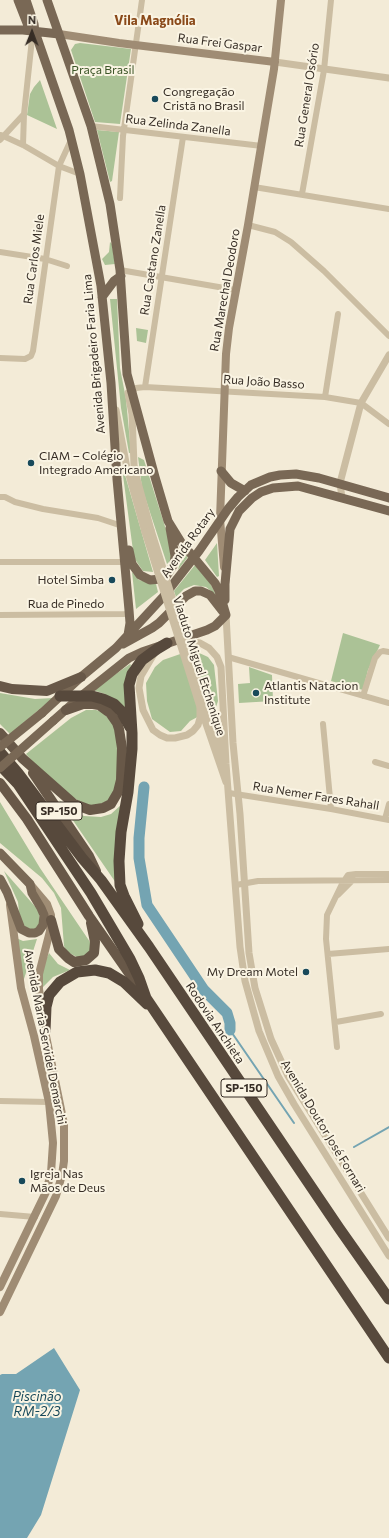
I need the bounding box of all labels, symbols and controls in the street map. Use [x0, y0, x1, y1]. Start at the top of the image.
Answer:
north arrow [12, 12, 52, 52]
text: N [28, 13, 36, 26]
district label: Vila Magnólia [114, 13, 196, 29]
street label: Rua Frei Gaspar [177, 31, 263, 55]
street label: Rua General Osório [292, 42, 322, 148]
park label: Praça Brasil [71, 63, 135, 77]
place label: Congregação Cristã no Brasil [163, 85, 245, 113]
marker: Congregação Cristã no Brasil [150, 94, 160, 104]
street label: Rua Zelinda Zanella [124, 111, 232, 139]
street label: Rua Caetano Zanella [137, 204, 169, 316]
street label: Rua Carlos Miele [21, 213, 47, 305]
street label: Rua Marechal Deodoro [207, 227, 243, 353]
street label: Avenida Brigadeiro Faria Lima [80, 274, 108, 434]
street label: Rua João Basso [223, 372, 305, 392]
place label: CIAM – Colégio Integrado Americano [39, 449, 153, 477]
marker: CIAM – Colégio Integrado Americano [26, 458, 36, 468]
street label: Avenida Rotary [158, 505, 218, 581]
place label: Hotel Simba [37, 573, 104, 587]
marker: Hotel Simba [107, 575, 117, 585]
street label: Viaduto Miguel Etchenique [170, 594, 228, 738]
street label: Rua de Pinedo [28, 597, 104, 611]
place label: Atlantis Natacion Institute [264, 679, 358, 707]
marker: Atlantis Natacion Institute [251, 688, 261, 698]
street label: Rua Nemer Fares Rahall [252, 779, 380, 813]
road number: SP-150 [36, 802, 82, 820]
street label: Avenida Maria Servidei Demarchi [21, 948, 69, 1126]
place label: My Dream Motel [207, 965, 298, 979]
marker: My Dream Motel [301, 967, 311, 977]
street label: Rodovia Anchieta [182, 980, 248, 1066]
street label: Avenida Doutor José Fornari [278, 1057, 368, 1195]
road number: SP-150 [221, 1079, 267, 1097]
place label: Igreja Nas Mãos de Deus [30, 1167, 105, 1195]
marker: Igreja Nas Mãos de Deus [17, 1176, 27, 1186]
water label: Piscinão RM-2/3 [12, 1389, 62, 1420]

